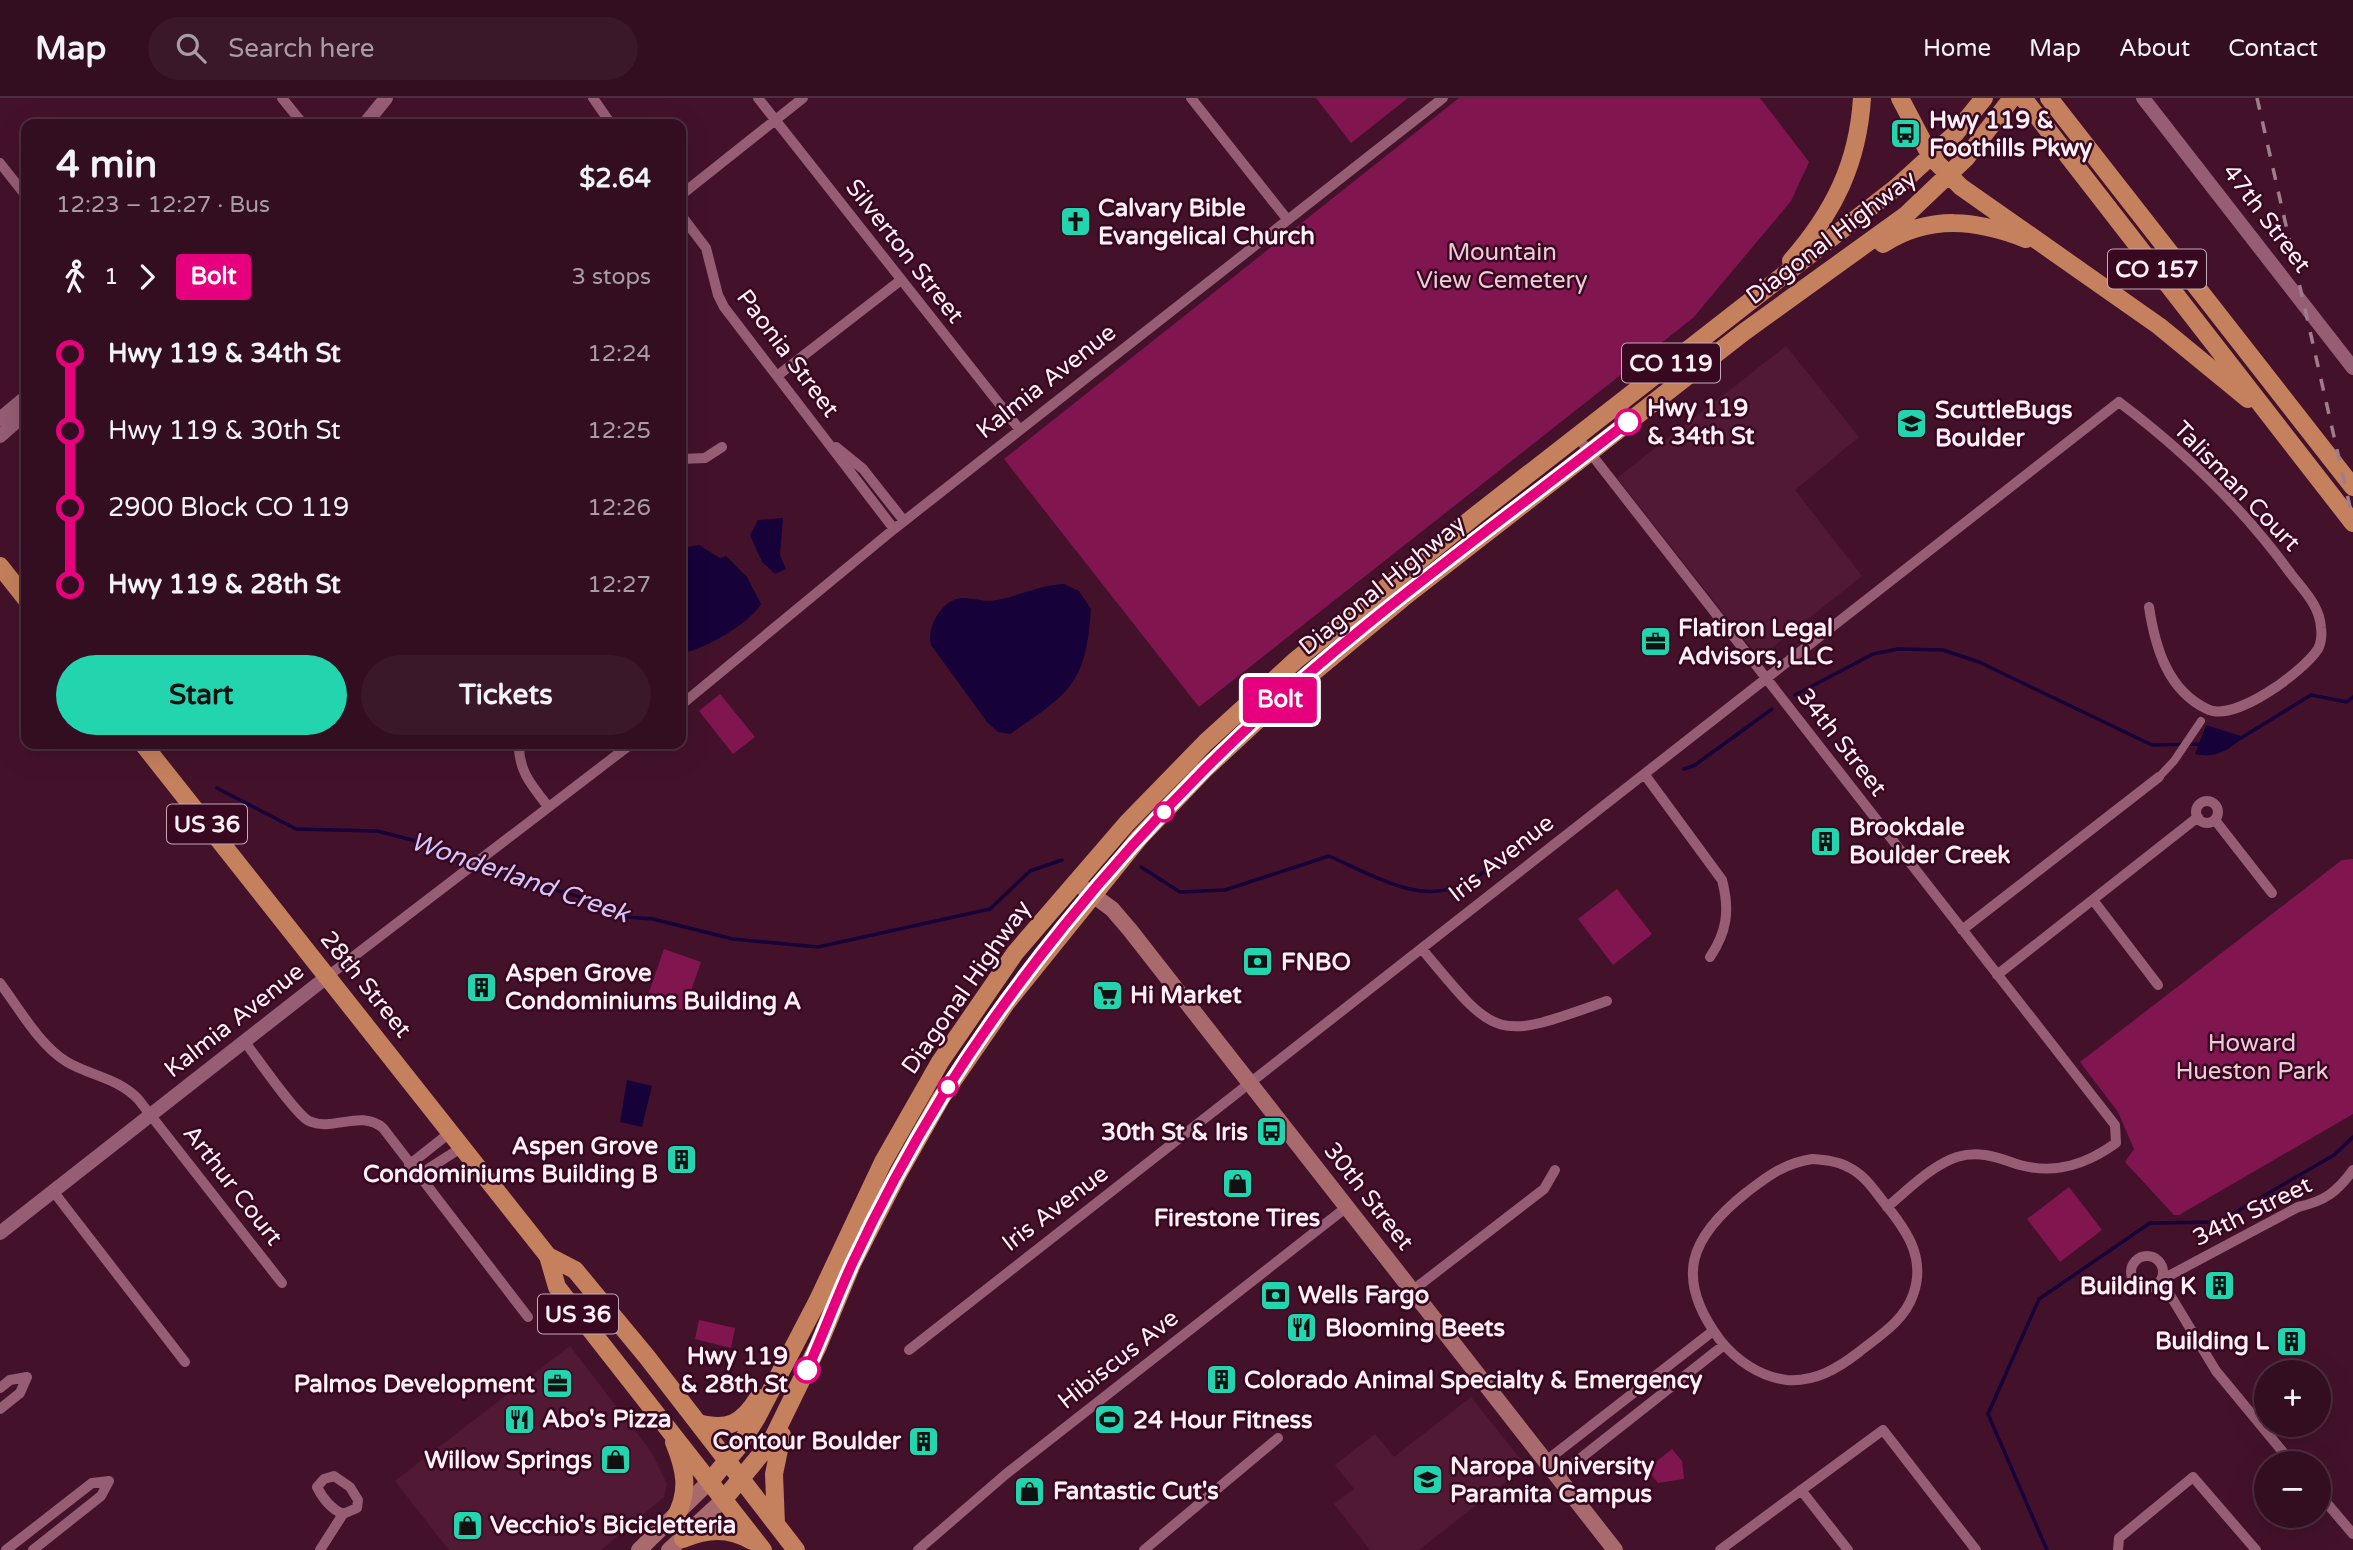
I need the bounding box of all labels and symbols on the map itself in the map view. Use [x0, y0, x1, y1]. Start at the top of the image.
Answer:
place label: Hwy 119 & Foothills Pkwy [1929, 106, 2092, 163]
bus stop icon: Hwy 119 & Foothills Pkwy [1889, 117, 1923, 151]
street label: 47th Street [2216, 158, 2317, 278]
street label: Diagonal Highway [1740, 164, 1922, 311]
street label: Silverton Street [839, 173, 970, 329]
place label: Calvary Bible Evangelical Church [1098, 194, 1315, 251]
church icon: Calvary Bible Evangelical Church [1058, 205, 1092, 239]
park label: Mountain View Cemetery [1416, 238, 1588, 295]
road number: CO 157 [2108, 250, 2206, 288]
street label: Paonia Street [730, 284, 845, 423]
street label: Kalmia Avenue [971, 318, 1122, 445]
road number: CO 119 [1622, 344, 1720, 382]
place label: Hwy 119 & 34th St [1647, 394, 1755, 451]
place label: ScuttleBugs Boulder [1935, 396, 2073, 453]
school or university icon: ScuttleBugs Boulder [1895, 407, 1929, 441]
marker: Hwy 119 & 34th St [1615, 409, 1641, 435]
street label: Talisman Court [2167, 415, 2306, 558]
street label: Diagonal Highway [1293, 509, 1471, 661]
place label: Flatiron Legal Advisors, LLC [1678, 614, 1833, 671]
office icon: Flatiron Legal Advisors, LLC [1638, 625, 1672, 659]
line badge: Bolt [1231, 677, 1329, 723]
street label: 34th Street [1791, 683, 1893, 802]
unlabelled marker [1154, 802, 1174, 822]
road number: US 36 [167, 804, 247, 844]
street label: Iris Avenue [1443, 808, 1560, 908]
place label: Brookdale Boulder Creek [1849, 813, 2010, 870]
building icon: Brookdale Boulder Creek [1809, 824, 1843, 858]
water label: Wonderland Creek [407, 826, 635, 930]
street label: Diagonal Highway [896, 895, 1037, 1080]
street label: 28th Street [314, 925, 417, 1043]
bank icon: FNBO [1241, 945, 1275, 979]
place label: FNBO [1281, 948, 1351, 977]
street label: Kalmia Avenue [159, 957, 310, 1084]
place label: Aspen Grove Condominiums Building A [505, 959, 801, 1016]
building icon: Aspen Grove Condominiums Building A [465, 970, 499, 1004]
supermarket icon: Hi Market [1090, 978, 1124, 1012]
place label: Hi Market [1130, 981, 1242, 1010]
park label: Howard Hueston Park [2175, 1029, 2329, 1086]
unlabelled marker [938, 1077, 958, 1097]
bus stop icon: 30th St & Iris [1254, 1115, 1288, 1149]
place label: 30th St & Iris [1101, 1118, 1248, 1147]
street label: Arthur Court [177, 1119, 289, 1251]
place label: Aspen Grove Condominiums Building B [363, 1132, 658, 1189]
street label: 30th Street [1318, 1137, 1420, 1256]
building icon: Aspen Grove Condominiums Building B [664, 1143, 698, 1177]
street label: Iris Avenue [996, 1159, 1114, 1258]
shop icon: Firestone Tires [1220, 1167, 1254, 1201]
street label: 34th Street [2188, 1170, 2316, 1253]
place label: Firestone Tires [1154, 1204, 1320, 1233]
building icon: Building K [2202, 1269, 2236, 1303]
place label: Building K [2080, 1272, 2196, 1301]
bank icon: Wells Fargo [1258, 1278, 1292, 1312]
place label: Wells Fargo [1298, 1281, 1429, 1310]
road number: US 36 [538, 1294, 618, 1334]
street label: Hibiscus Ave [1052, 1303, 1184, 1415]
restaurant icon: Blooming Beets [1285, 1311, 1319, 1345]
place label: Blooming Beets [1325, 1314, 1505, 1343]
building icon: Building L [2275, 1324, 2309, 1358]
place label: Building L [2155, 1327, 2269, 1356]
place label: Hwy 119 & 28th St [681, 1342, 789, 1399]
marker: Hwy 119 & 28th St [794, 1357, 820, 1383]
building icon: Colorado Animal Specialty & Emergency [1204, 1363, 1238, 1397]
place label: Colorado Animal Specialty & Emergency [1244, 1366, 1702, 1395]
office icon: Palmos Development [541, 1367, 575, 1401]
place label: Palmos Development [294, 1370, 536, 1399]
restaurant icon: Abo's Pizza [502, 1402, 536, 1436]
sports icon: 24 Hour Fitness [1093, 1403, 1127, 1437]
place label: Abo's Pizza [542, 1405, 672, 1434]
place label: 24 Hour Fitness [1133, 1406, 1313, 1435]
building icon: Contour Boulder [907, 1424, 941, 1458]
place label: Contour Boulder [713, 1427, 902, 1456]
shop icon: Willow Springs [598, 1443, 632, 1477]
place label: Willow Springs [424, 1446, 592, 1475]
place label: Naropa University Paramita Campus [1450, 1452, 1654, 1509]
school or university icon: Naropa University Paramita Campus [1410, 1463, 1444, 1497]
shop icon: Fantastic Cut's [1013, 1474, 1047, 1508]
place label: Fantastic Cut's [1053, 1477, 1219, 1506]
shop icon: Vecchio's Bicicletteria [450, 1508, 484, 1542]
place label: Vecchio's Bicicletteria [490, 1511, 736, 1540]

